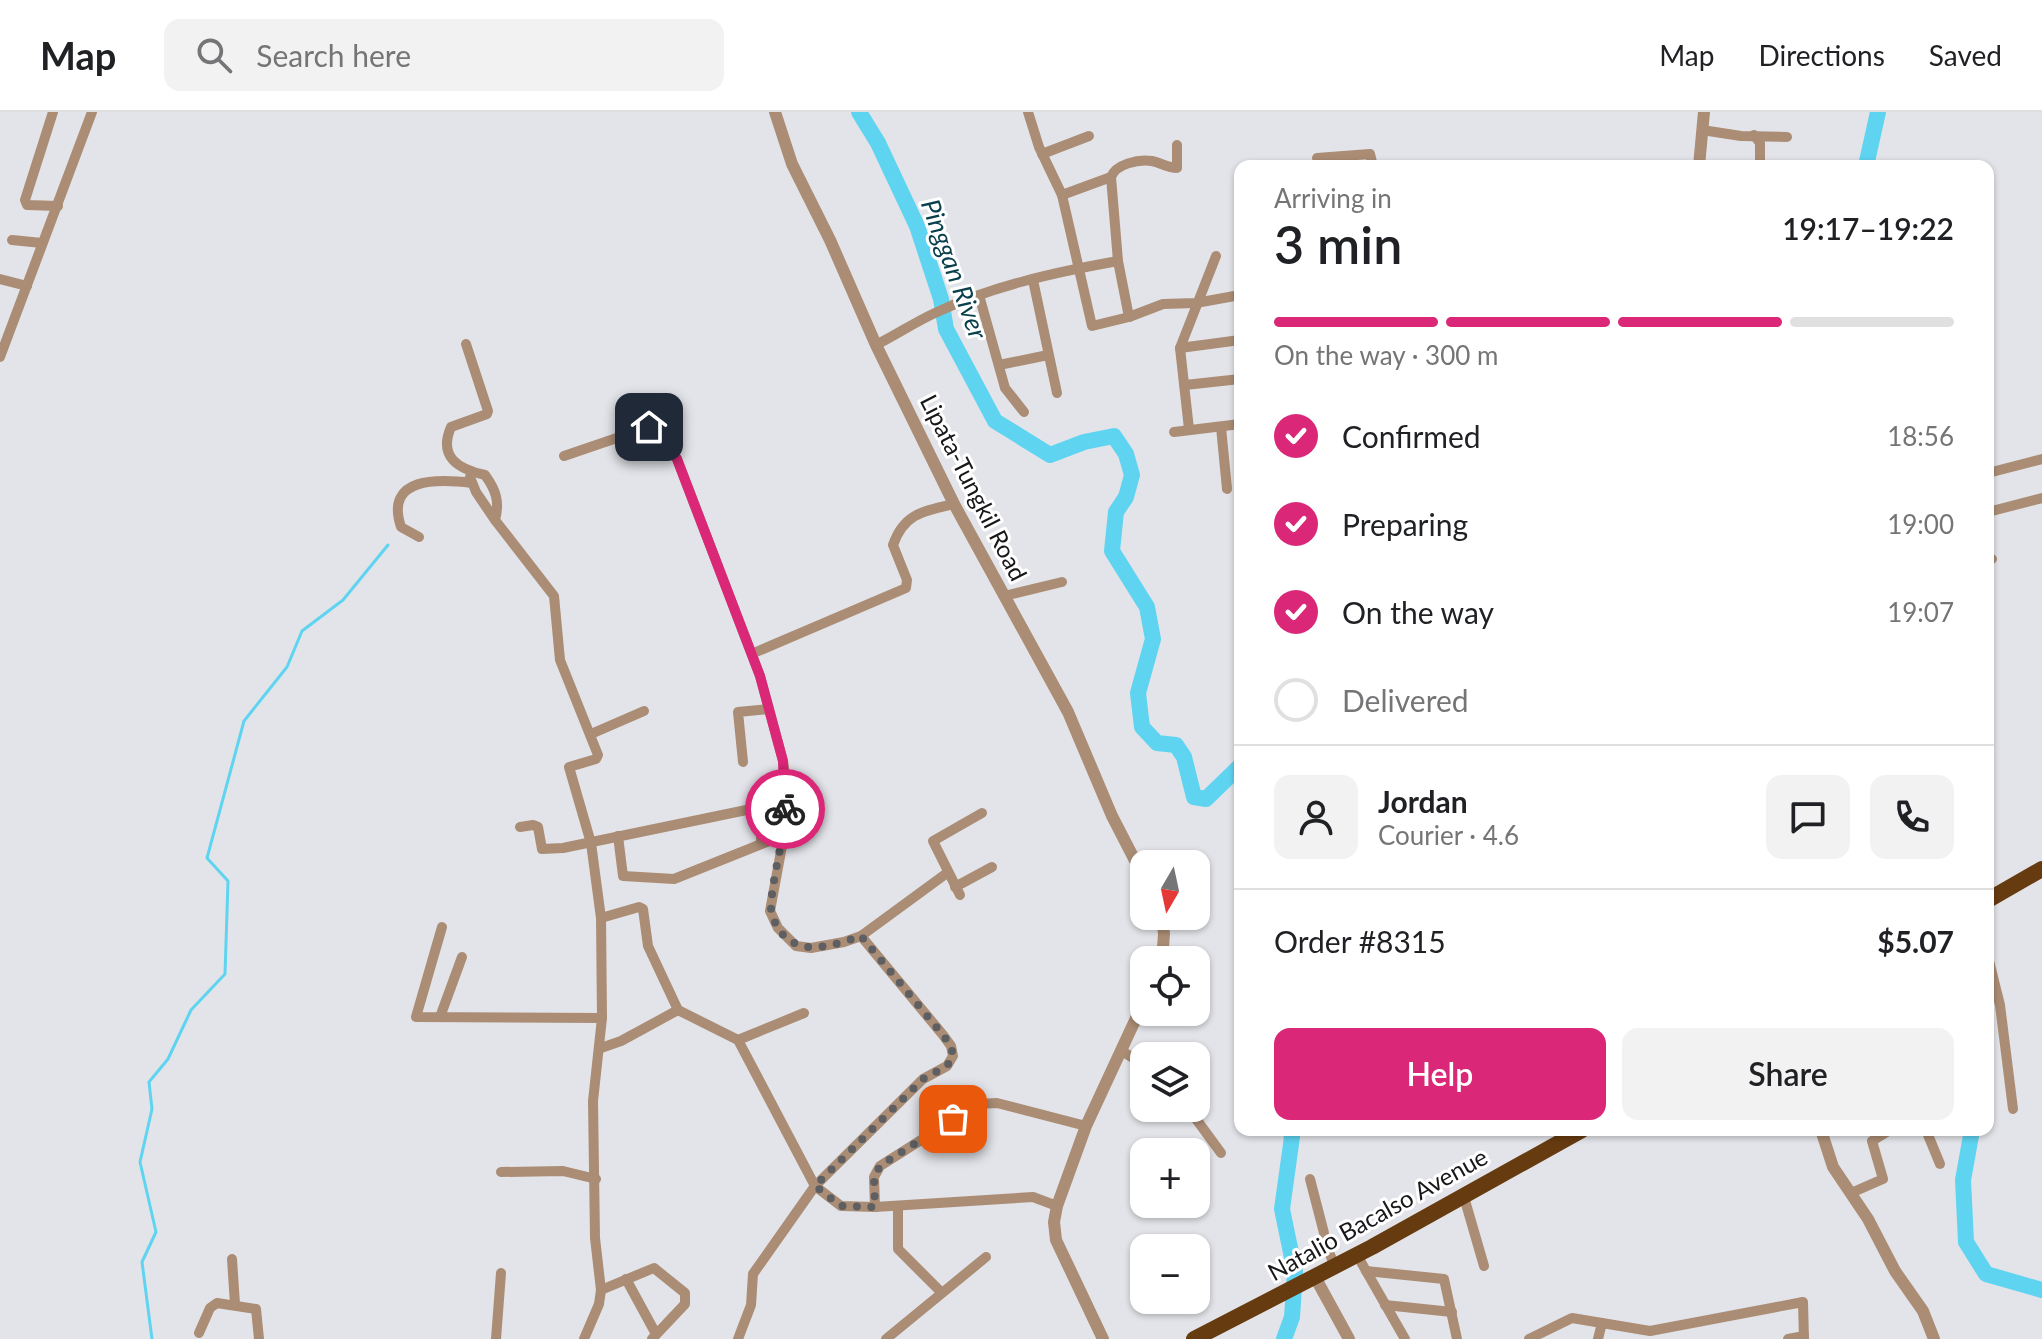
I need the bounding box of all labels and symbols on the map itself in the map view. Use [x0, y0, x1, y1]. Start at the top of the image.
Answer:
water label: Pinggan River [915, 194, 995, 344]
street label: Lipata-Tungkil Road [915, 389, 1034, 585]
pin [615, 393, 683, 461]
courier [745, 769, 825, 849]
north arrow [1130, 850, 1210, 930]
pin [919, 1085, 987, 1153]
street label: Natalio Bacalso Avenue [1262, 1141, 1492, 1286]

